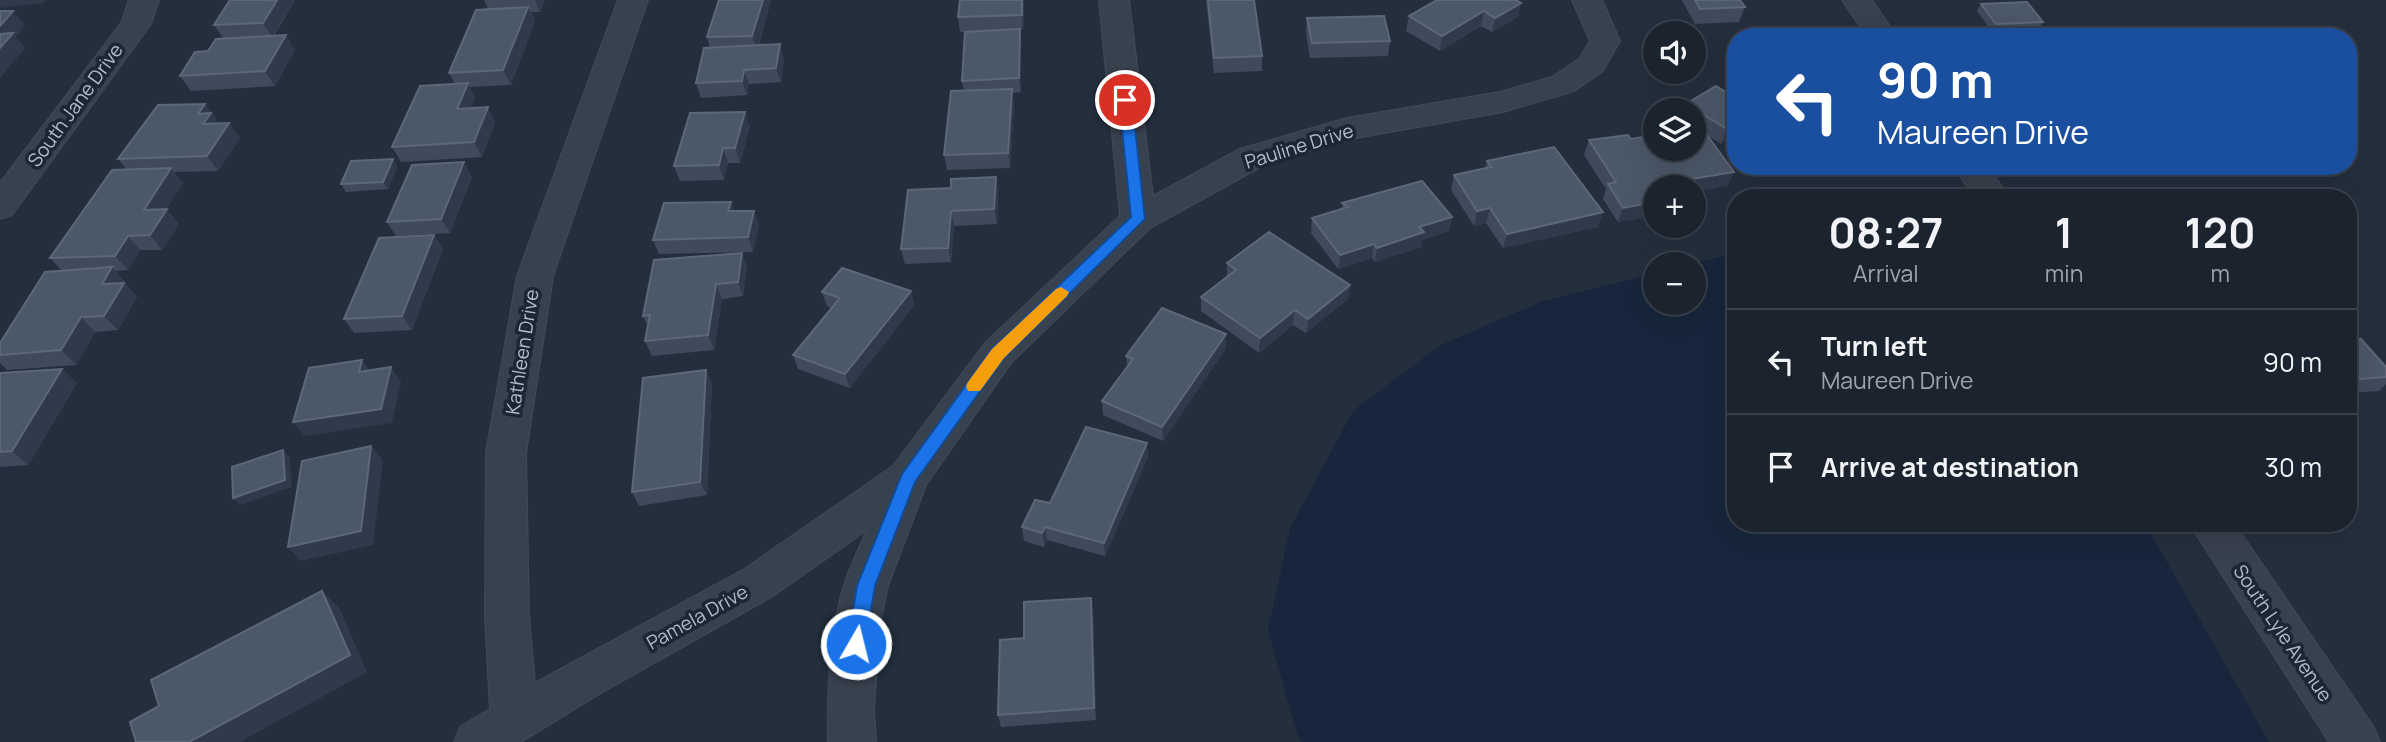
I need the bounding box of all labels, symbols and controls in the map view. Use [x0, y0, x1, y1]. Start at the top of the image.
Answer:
map controls [1643, 21, 1706, 315]
button: sound [1643, 21, 1706, 84]
street label: South Jane Drive [21, 38, 129, 172]
text: 90 m [1877, 46, 1994, 113]
icon: left [1762, 56, 1853, 147]
pin [1095, 70, 1155, 130]
icon: arrive [1106, 81, 1144, 119]
button: layers [1643, 98, 1706, 161]
text: Maureen Drive [1877, 110, 2089, 154]
street label: Pauline Drive [1242, 117, 1356, 175]
button: + [1643, 175, 1706, 238]
text: 08:27 [1828, 203, 1943, 261]
text: 1 [2055, 203, 2073, 261]
text: 120 [2185, 203, 2256, 261]
button: − [1643, 252, 1706, 315]
text: Arrival [1853, 257, 1919, 289]
text: min [2045, 257, 2083, 289]
text: m [2210, 257, 2230, 289]
street label: Kathleen Drive [499, 287, 545, 417]
text: Turn left [1821, 328, 1928, 364]
icon: left [1762, 343, 1800, 381]
text: 90 m [2263, 344, 2322, 380]
text: Maureen Drive [1821, 364, 1973, 396]
icon: arrive [1762, 448, 1800, 486]
text: Arrive at destination [1821, 449, 2079, 485]
text: 30 m [2265, 449, 2322, 485]
street label: South Lyle Avenue [2227, 559, 2339, 707]
street label: Pamela Drive [642, 578, 752, 656]
position arrow [819, 607, 893, 681]

